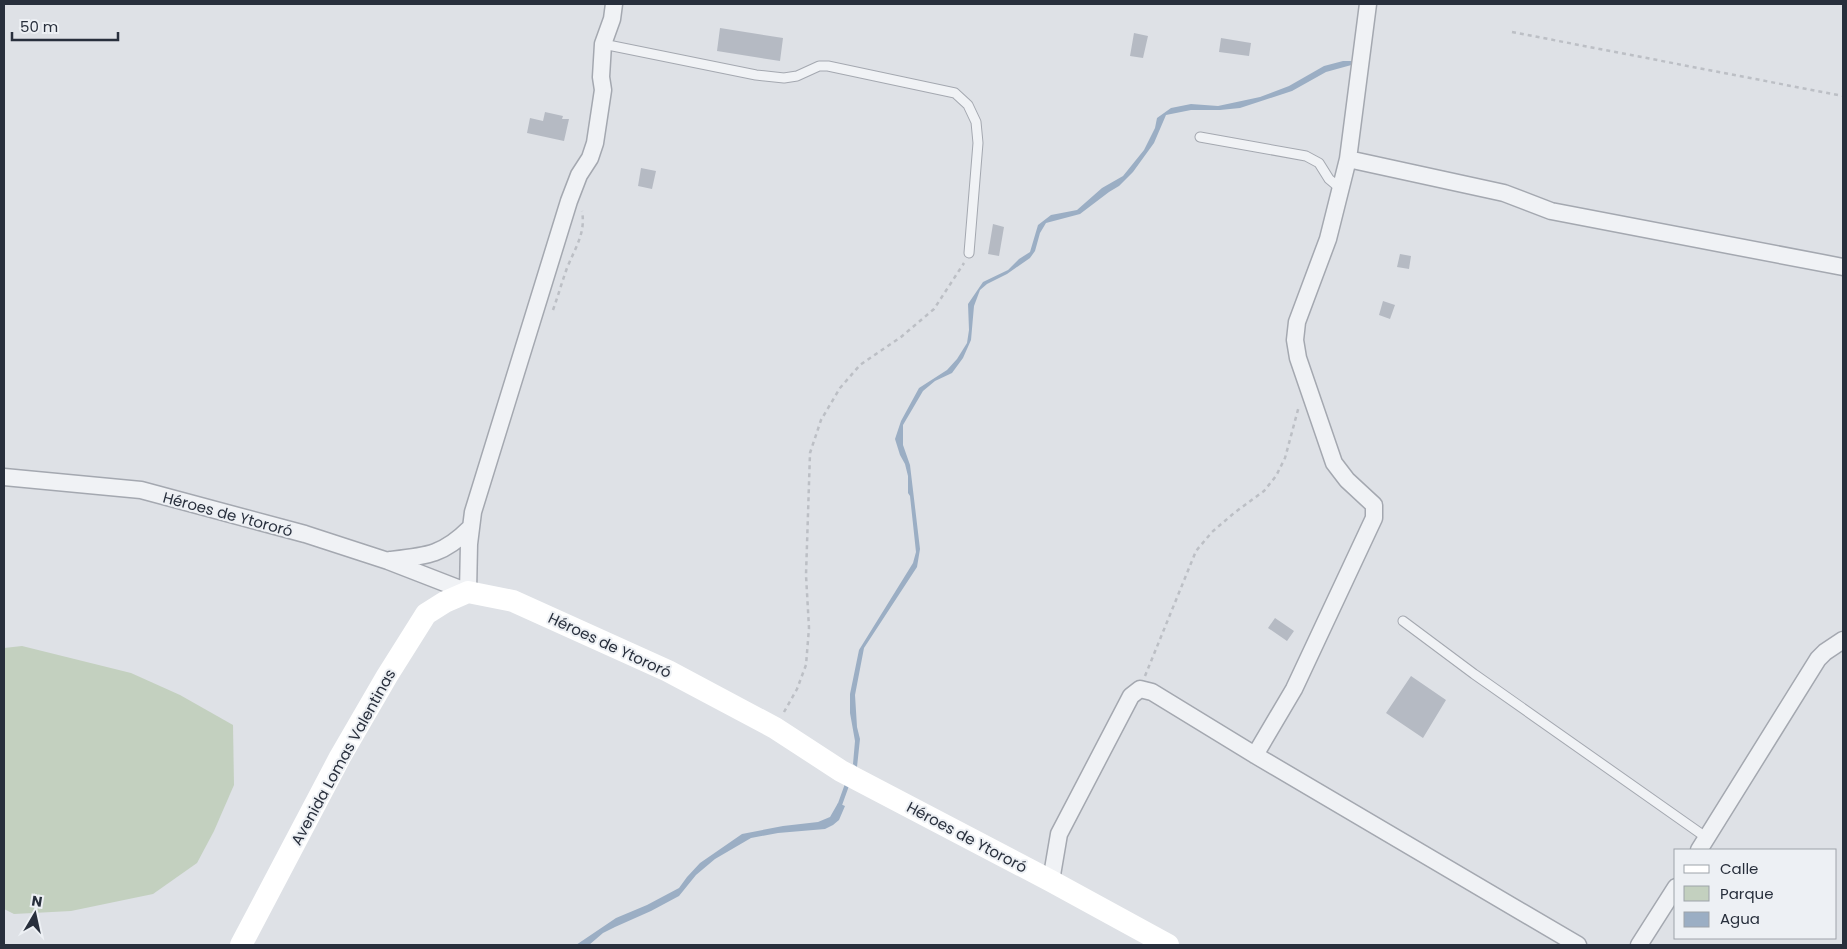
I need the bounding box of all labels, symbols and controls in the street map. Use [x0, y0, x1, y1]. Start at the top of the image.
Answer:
scale bar [12, 10, 119, 42]
text: 50 m [20, 16, 58, 37]
street label: Héroes de Ytororó [161, 487, 295, 541]
street label: Héroes de Ytororó [545, 607, 675, 683]
street label: Avenida Lomas Valentinas [286, 665, 400, 849]
street label: Héroes de Ytororó [903, 796, 1031, 878]
legend [1674, 849, 1837, 939]
text: Calle [1720, 858, 1758, 879]
text: Parque [1720, 883, 1773, 904]
north arrow [10, 889, 60, 939]
text: N [30, 890, 44, 912]
text: Agua [1720, 908, 1760, 929]

